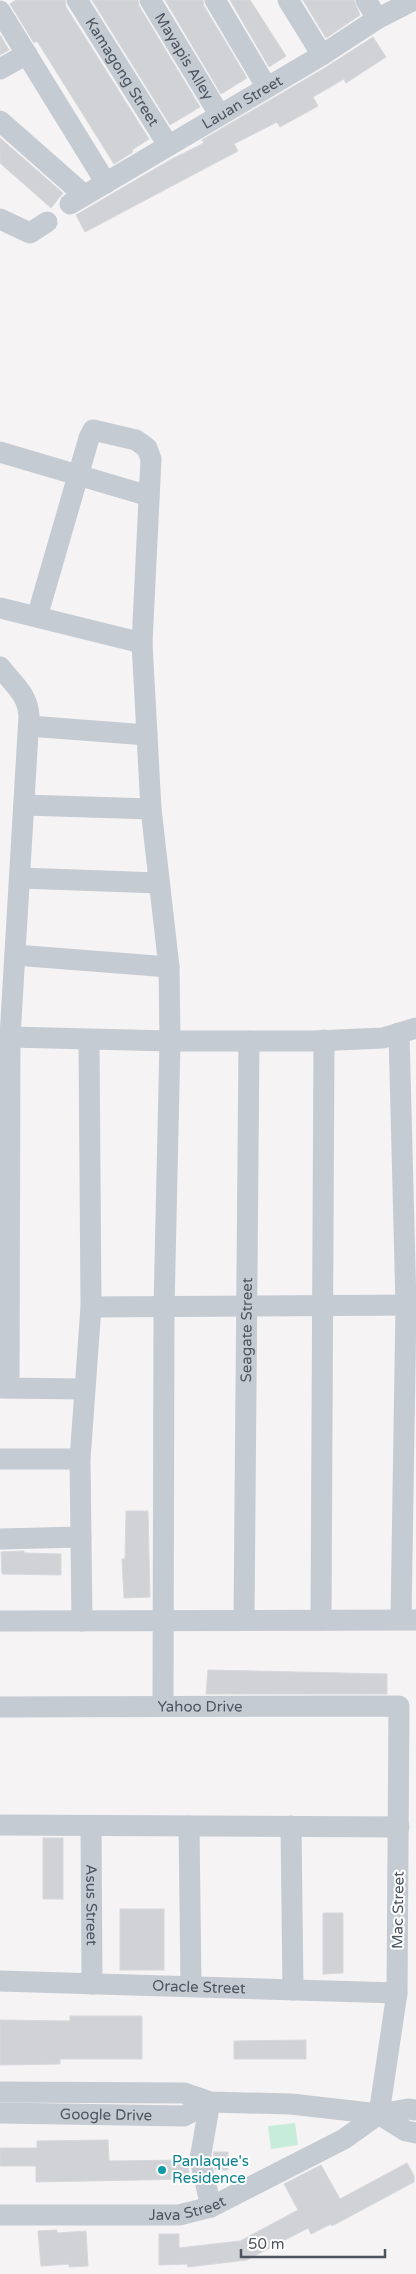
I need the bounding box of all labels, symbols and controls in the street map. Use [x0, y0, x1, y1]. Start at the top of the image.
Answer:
street label: Mayapis Alley [151, 10, 217, 103]
street label: Kamagong Street [81, 14, 163, 130]
street label: Lauan Street [199, 71, 286, 133]
street label: Seagate Street [237, 1277, 256, 1383]
street label: Yahoo Drive [157, 1697, 243, 1716]
street label: Asus Street [82, 1864, 101, 1946]
street label: Mac Street [388, 1871, 408, 1949]
street label: Oracle Street [152, 1977, 246, 1997]
street label: Google Drive [60, 2105, 152, 2124]
place label: Panlaque's Residence [172, 2152, 249, 2187]
marker: Panlaque's Residence [156, 2164, 168, 2176]
street label: Java Street [149, 2192, 229, 2224]
scale bar [241, 2226, 385, 2258]
text: 50 m [248, 2235, 285, 2253]

